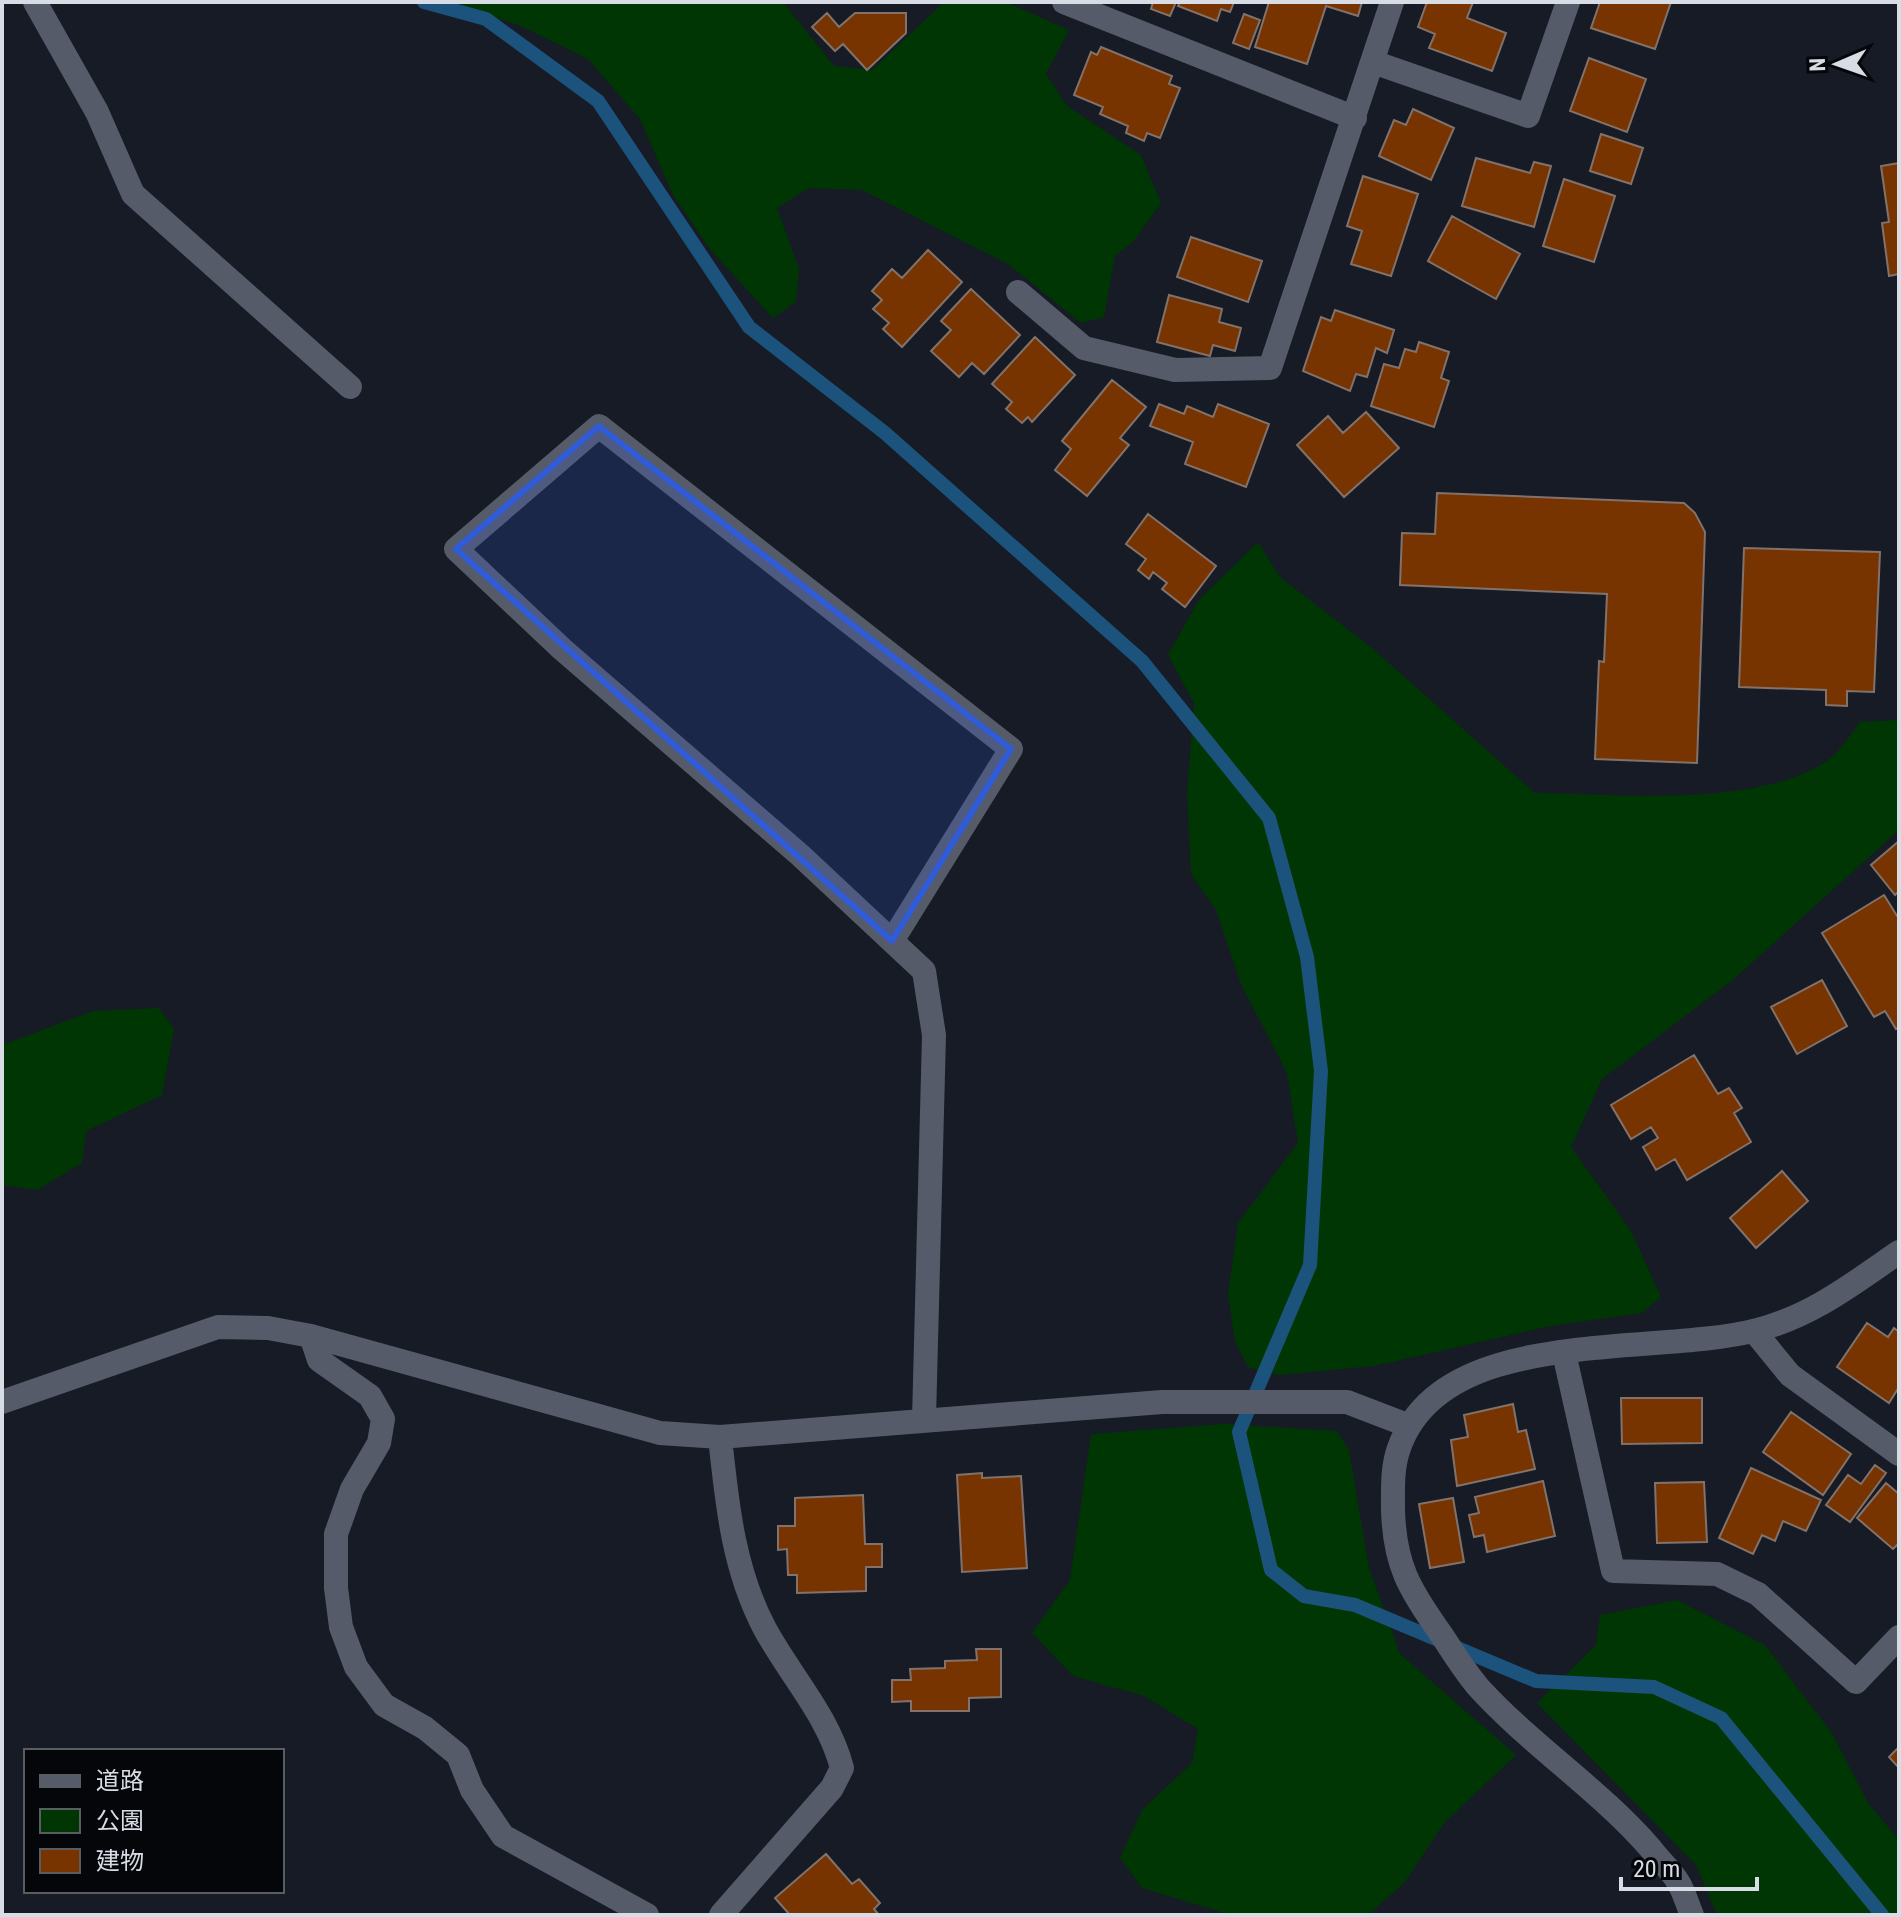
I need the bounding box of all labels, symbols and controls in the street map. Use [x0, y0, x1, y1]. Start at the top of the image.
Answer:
north arrow [1797, 24, 1877, 104]
text: N [1805, 58, 1830, 72]
legend [24, 1749, 284, 1893]
text: 道路 [96, 1767, 144, 1795]
text: 公園 [96, 1807, 144, 1835]
scale bar [1621, 1841, 1757, 1891]
text: 建物 [96, 1847, 144, 1875]
text: 20 m [1633, 1855, 1680, 1883]

